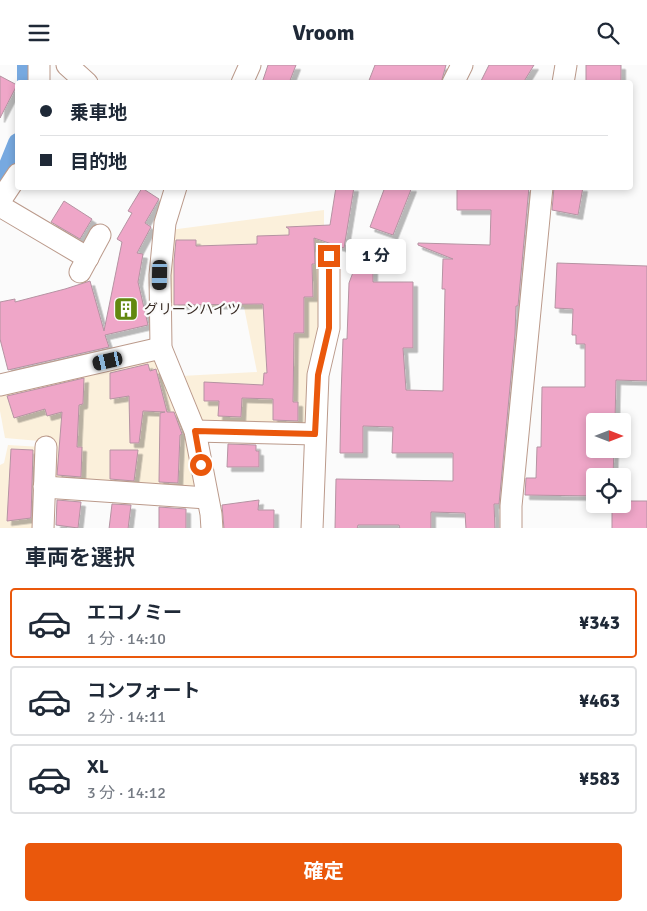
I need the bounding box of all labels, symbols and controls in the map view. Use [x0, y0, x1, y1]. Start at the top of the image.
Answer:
icon: menu [25, 19, 53, 47]
text: Vroom [293, 19, 355, 46]
icon: search [594, 19, 622, 47]
text: 乗車地 [70, 101, 127, 125]
text: 目的地 [70, 150, 127, 174]
callout: 1 分 [346, 239, 406, 273]
route end [318, 245, 340, 267]
text: 1 分 [362, 246, 390, 266]
car [152, 260, 167, 290]
building icon: グリーンハイツ [113, 296, 139, 322]
place label: グリーンハイツ [144, 301, 241, 318]
car [91, 350, 124, 372]
north arrow [586, 413, 631, 457]
map controls [586, 413, 631, 513]
route start [190, 454, 212, 476]
button: locate [586, 468, 631, 513]
text: 車両を選択 [25, 544, 135, 571]
icon: car [27, 601, 72, 646]
text: エコノミー [87, 601, 182, 625]
text: ¥343 [579, 611, 620, 635]
text: 1 分 · 14:10 [87, 629, 166, 649]
icon: car [27, 679, 72, 724]
text: コンフォート [87, 679, 200, 703]
text: ¥463 [579, 689, 620, 713]
text: 2 分 · 14:11 [87, 707, 166, 727]
text: XL [87, 755, 109, 779]
icon: car [27, 757, 72, 802]
text: ¥583 [579, 767, 620, 791]
text: 3 分 · 14:12 [87, 783, 166, 803]
button: 確定 [25, 843, 622, 901]

